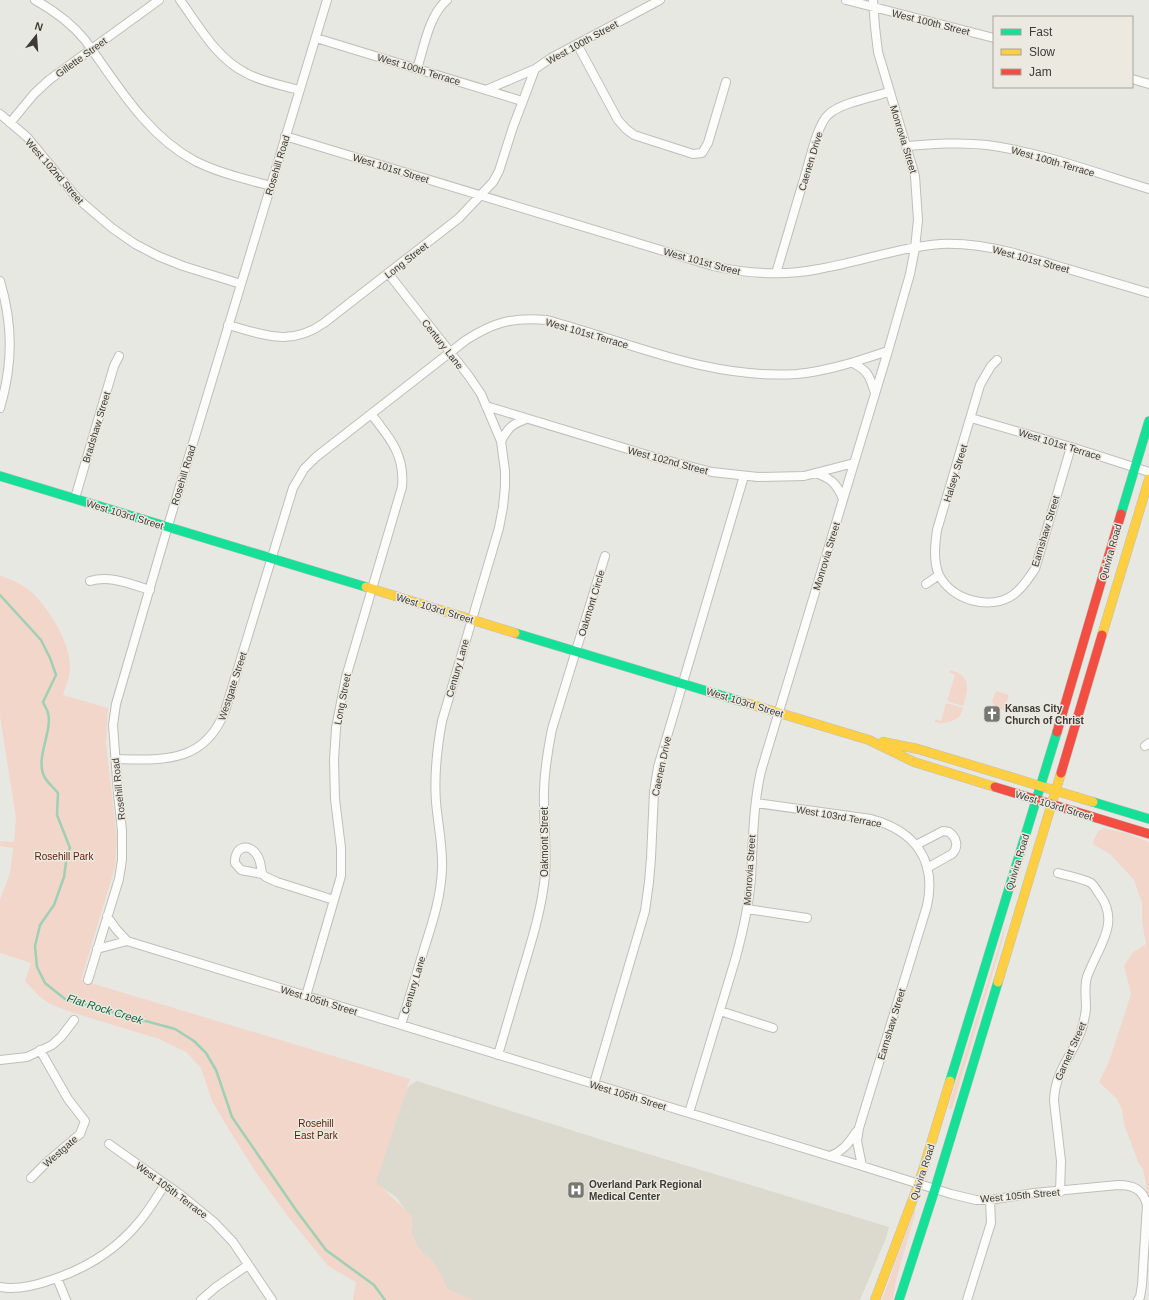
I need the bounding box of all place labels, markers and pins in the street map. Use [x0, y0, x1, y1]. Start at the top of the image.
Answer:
place label: Kansas City Church of Christ [1005, 703, 1085, 726]
church icon: Kansas City Church of Christ [982, 704, 1002, 724]
place label: Overland Park Regional Medical Center [589, 1179, 702, 1202]
hospital icon: Overland Park Regional Medical Center [566, 1180, 586, 1200]

